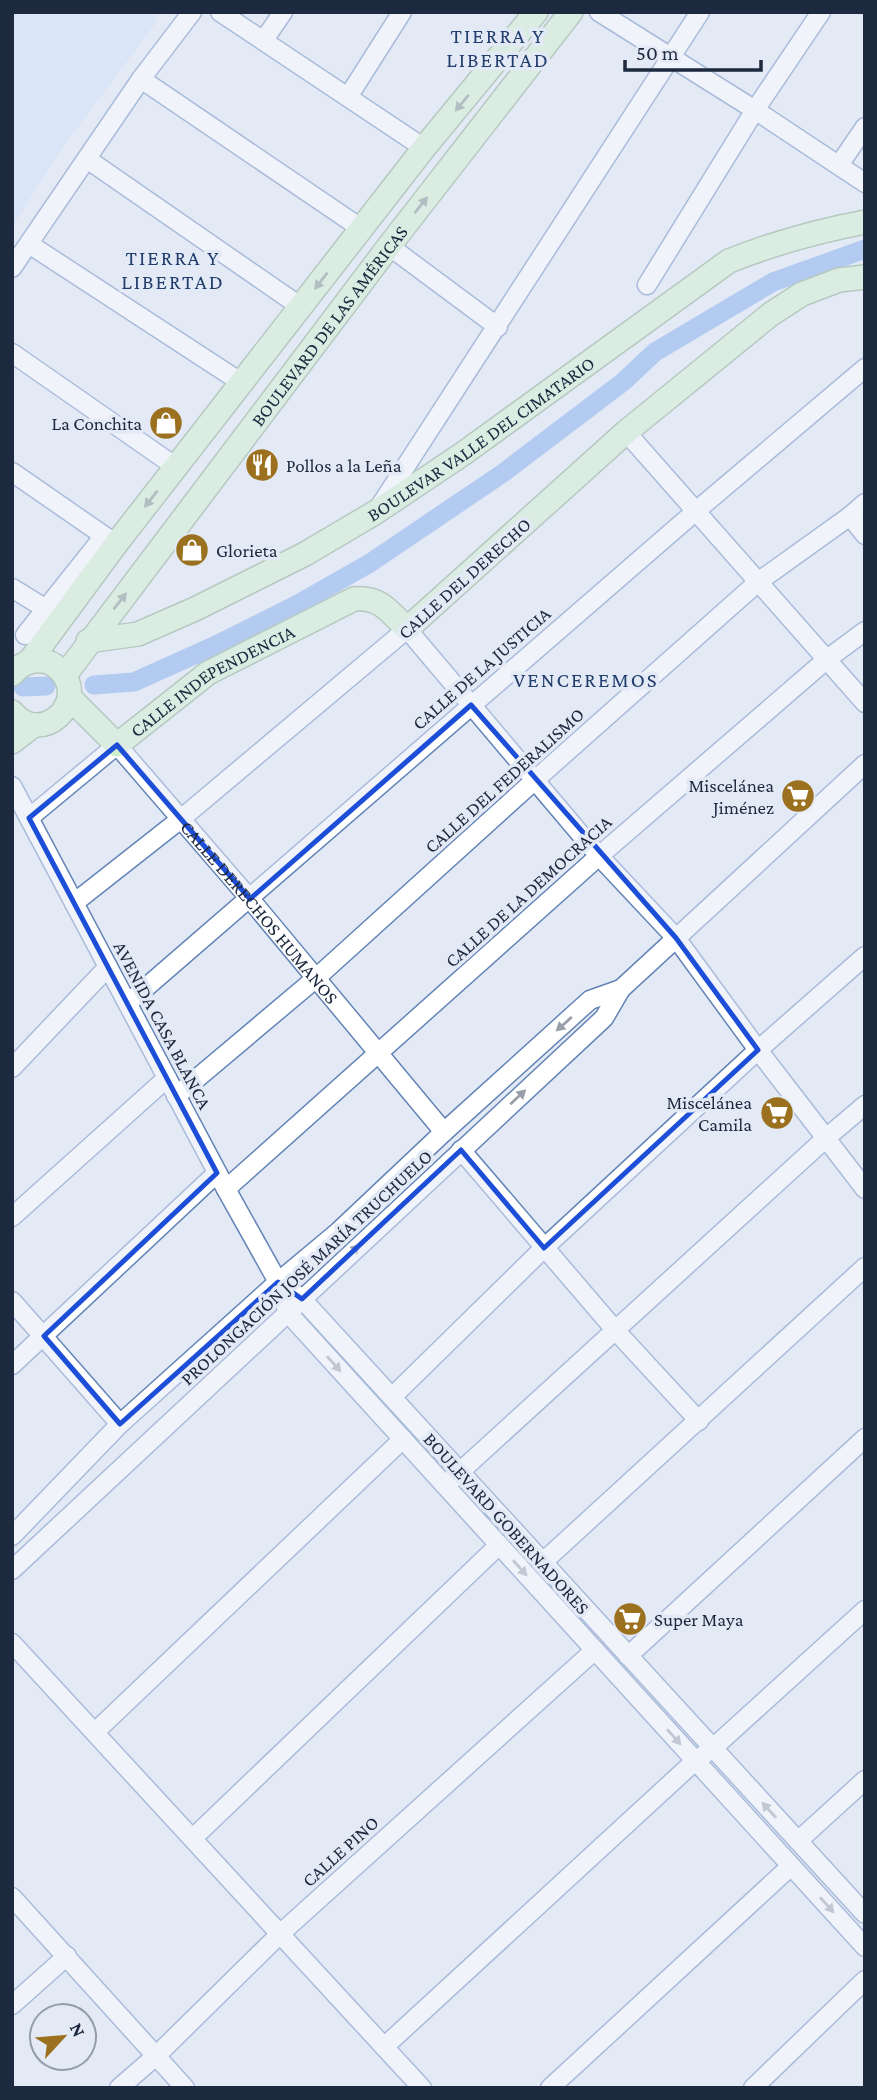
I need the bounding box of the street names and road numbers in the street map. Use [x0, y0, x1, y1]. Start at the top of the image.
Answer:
street label: BOULEVARD DE LAS AMÉRICAS [247, 221, 412, 430]
street label: BOULEVAR VALLE DEL CIMATARIO [364, 352, 598, 526]
street label: CALLE DEL DERECHO [394, 513, 535, 643]
street label: CALLE DE LA JUSTICIA [408, 603, 555, 734]
street label: CALLE INDEPENDENCIA [126, 621, 298, 741]
street label: CALLE DEL FEDERALISMO [420, 703, 588, 857]
street label: CALLE DE LA DEMOCRACIA [441, 811, 616, 971]
street label: CALLE DERECHOS HUMANOS [176, 817, 343, 1008]
street label: AVENIDA CASA BLANCA [109, 938, 216, 1113]
street label: PROLONGACIÓN JOSÉ MARÍA TRUCHUELO [176, 1145, 436, 1389]
street label: BOULEVARD GOBERNADORES [420, 1428, 594, 1618]
street label: CALLE PINO [298, 1812, 383, 1891]

